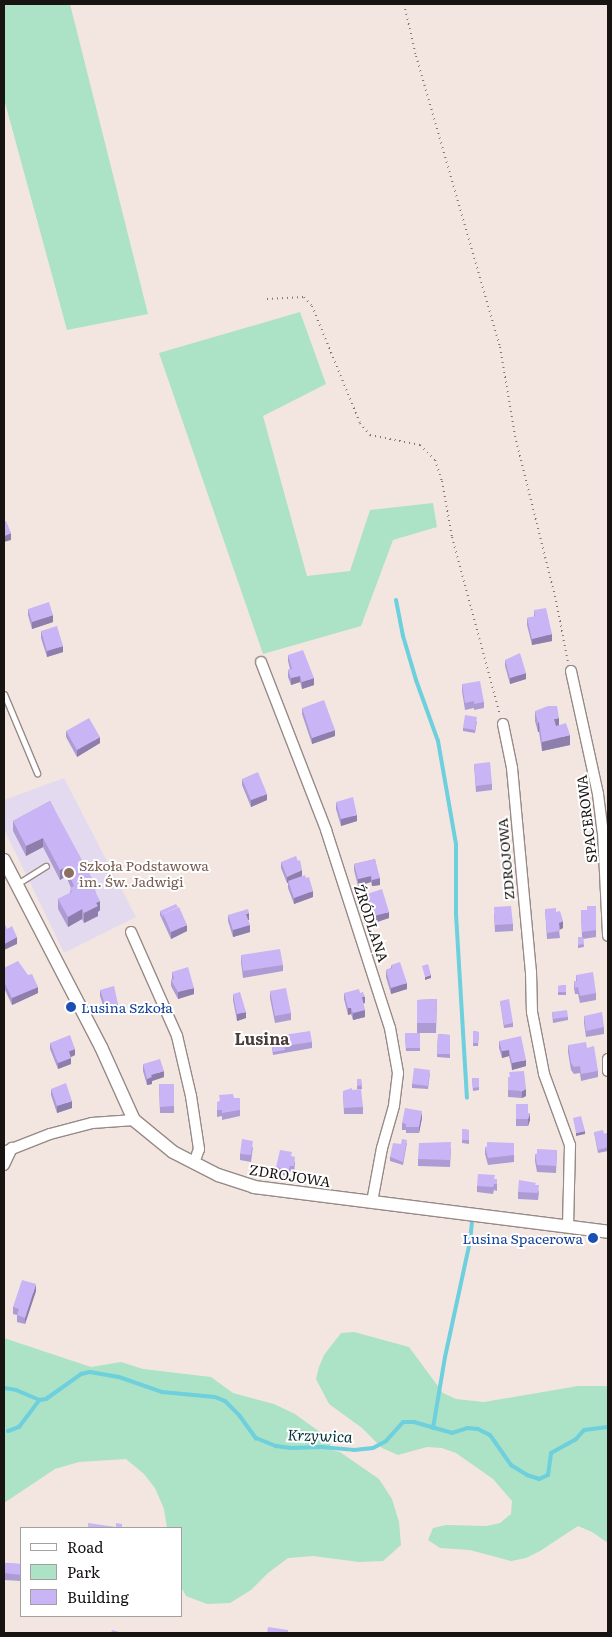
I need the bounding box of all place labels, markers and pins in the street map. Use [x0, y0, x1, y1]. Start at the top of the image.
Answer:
place label: Szkoła Podstawowa im. Św. Jadwigi [79, 857, 209, 890]
marker: Szkoła Podstawowa im. Św. Jadwigi [63, 867, 75, 879]
place label: Lusina Szkoła [81, 999, 173, 1015]
marker: Lusina Szkoła [65, 1001, 77, 1013]
place label: Lusina Spacerowa [462, 1230, 583, 1246]
marker: Lusina Spacerowa [587, 1232, 599, 1244]

